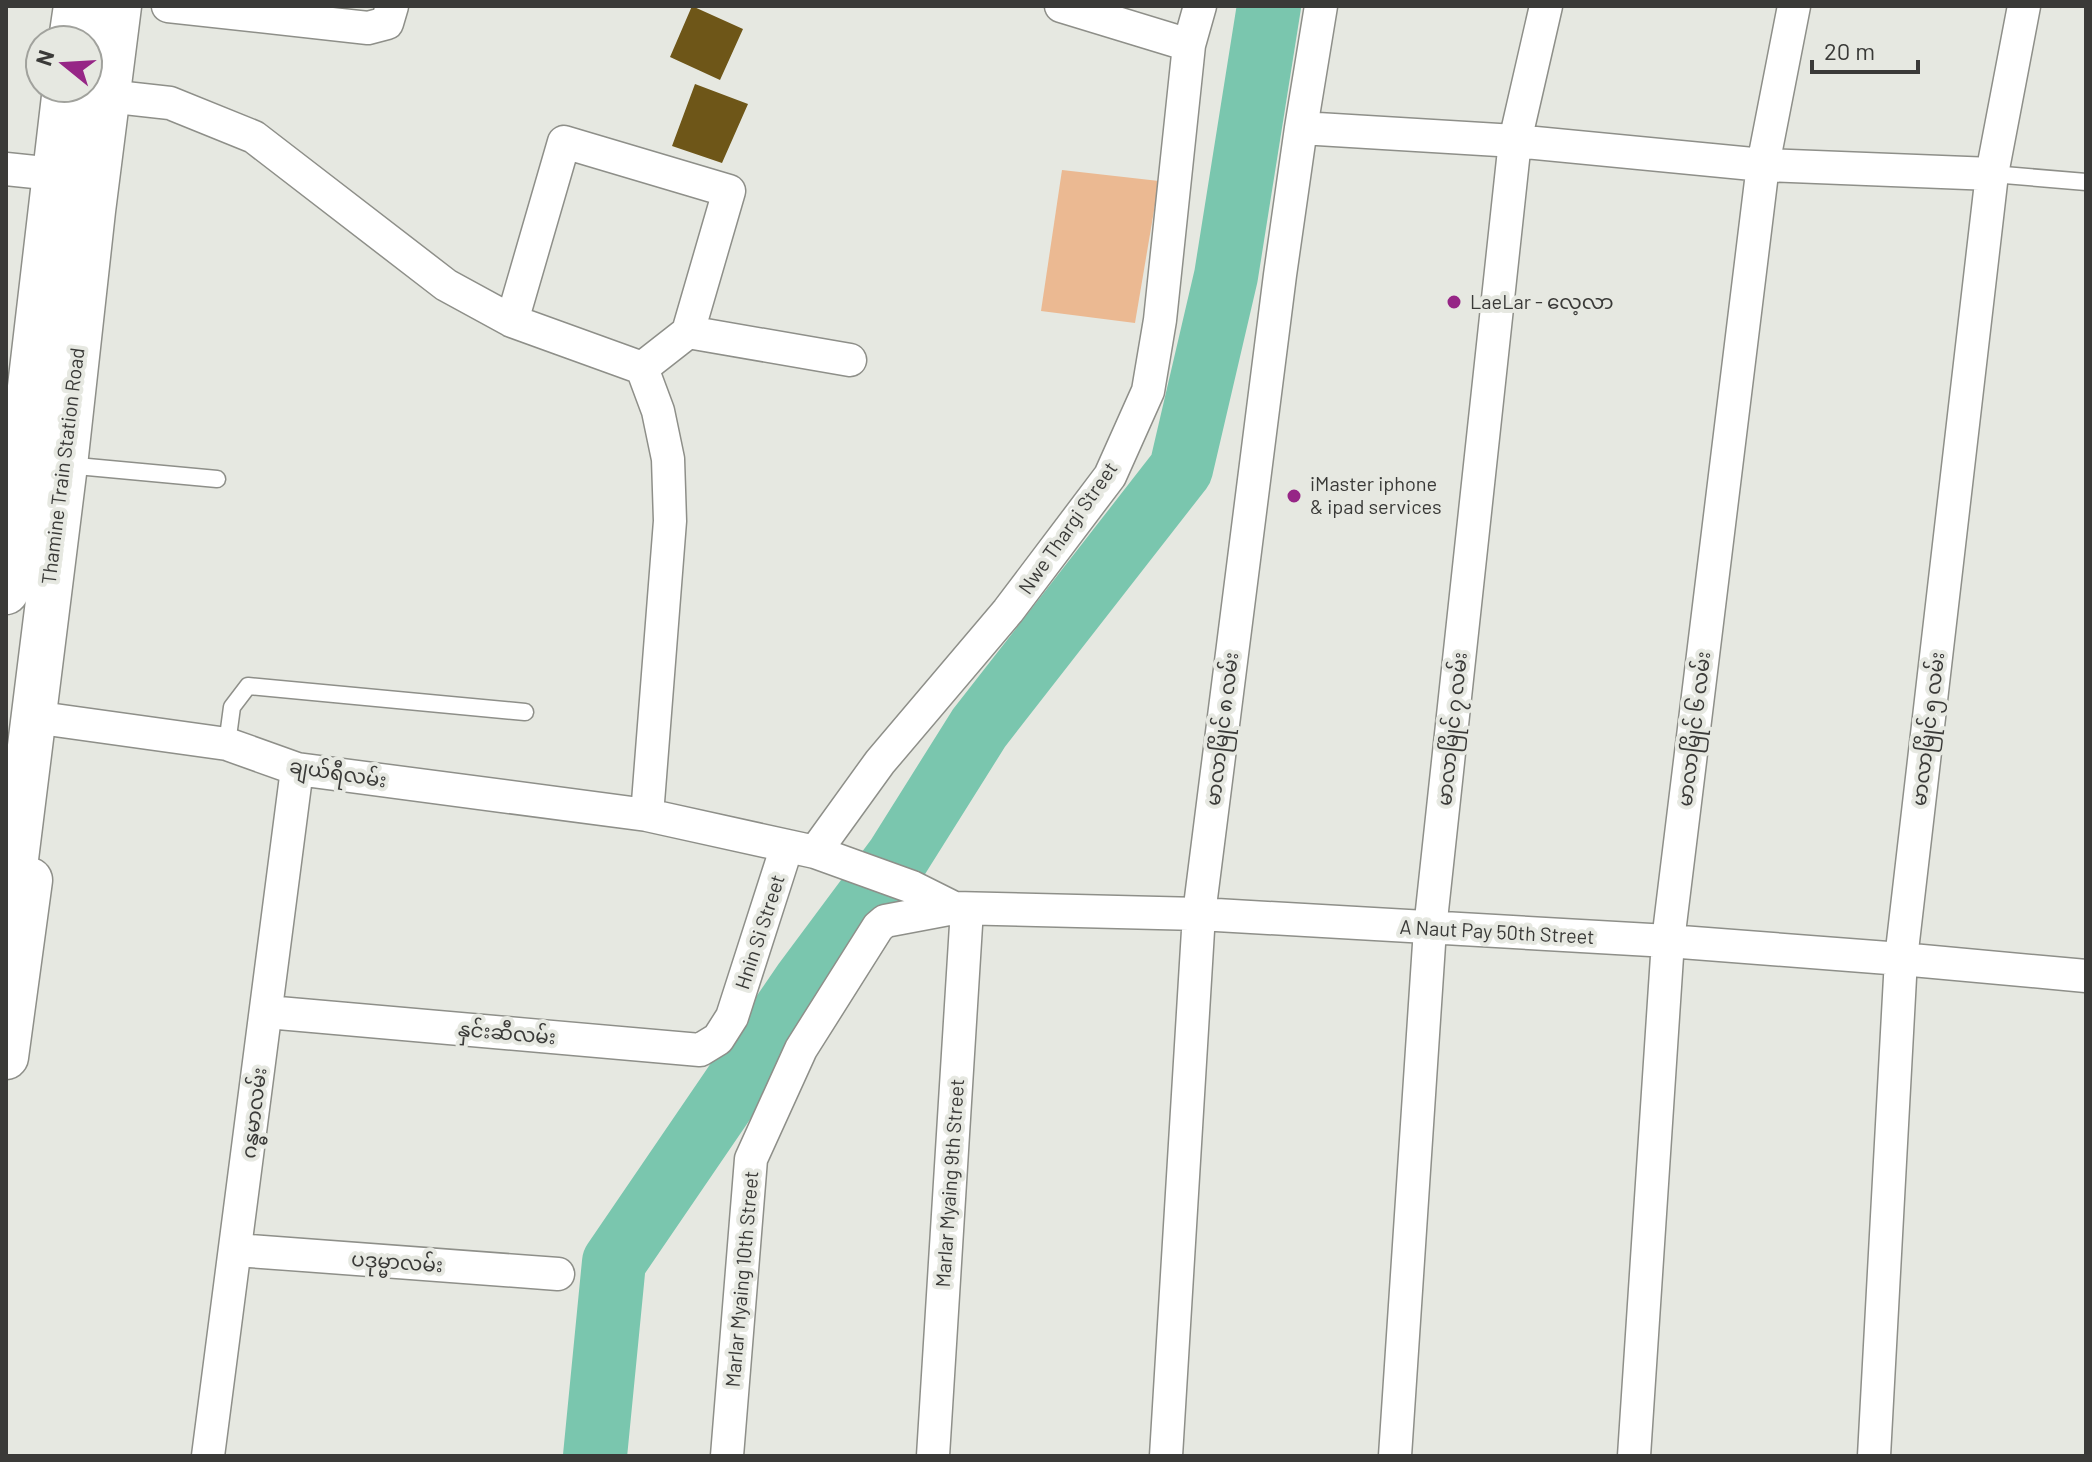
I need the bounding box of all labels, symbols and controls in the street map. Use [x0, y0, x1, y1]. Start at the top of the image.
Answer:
north arrow [24, 24, 104, 104]
scale bar [1812, 24, 1918, 74]
text: 20 m [1824, 36, 1875, 65]
text: N [29, 47, 59, 68]
place label: LaeLar - လေ့လာ [1470, 289, 1613, 316]
marker: LaeLar - လေ့လာ [1445, 293, 1463, 311]
street label: Thamine Train Station Road [36, 346, 88, 586]
street label: Nwe Thargi Street [1013, 457, 1122, 598]
place label: iMaster iphone & ipad services [1310, 471, 1442, 518]
marker: iMaster iphone & ipad services [1285, 487, 1303, 505]
street label: မာလာမြိုင် ၆ လမ်း [1671, 650, 1719, 808]
street label: မာလာမြိုင် ၅ လမ်း [1905, 650, 1953, 808]
street label: မာလာမြိုင် ၈ လမ်း [1199, 651, 1247, 808]
street label: မာလာမြိုင် ၇ လမ်း [1430, 651, 1476, 807]
street label: ချယ်ရီလမ်း [287, 752, 389, 796]
street label: Hnin Si Street [729, 871, 789, 992]
street label: A Naut Pay 50th Street [1399, 914, 1595, 948]
street label: နှင်းဆီလမ်း [457, 1015, 557, 1054]
street label: ဂန္ဓမာလမ်း [235, 1066, 276, 1160]
street label: Marlar Myaing 9th Street [930, 1078, 968, 1288]
street label: Marlar Myaing 10th Street [720, 1170, 762, 1388]
street label: ပဒုမ္မာလမ်း [350, 1245, 444, 1282]

